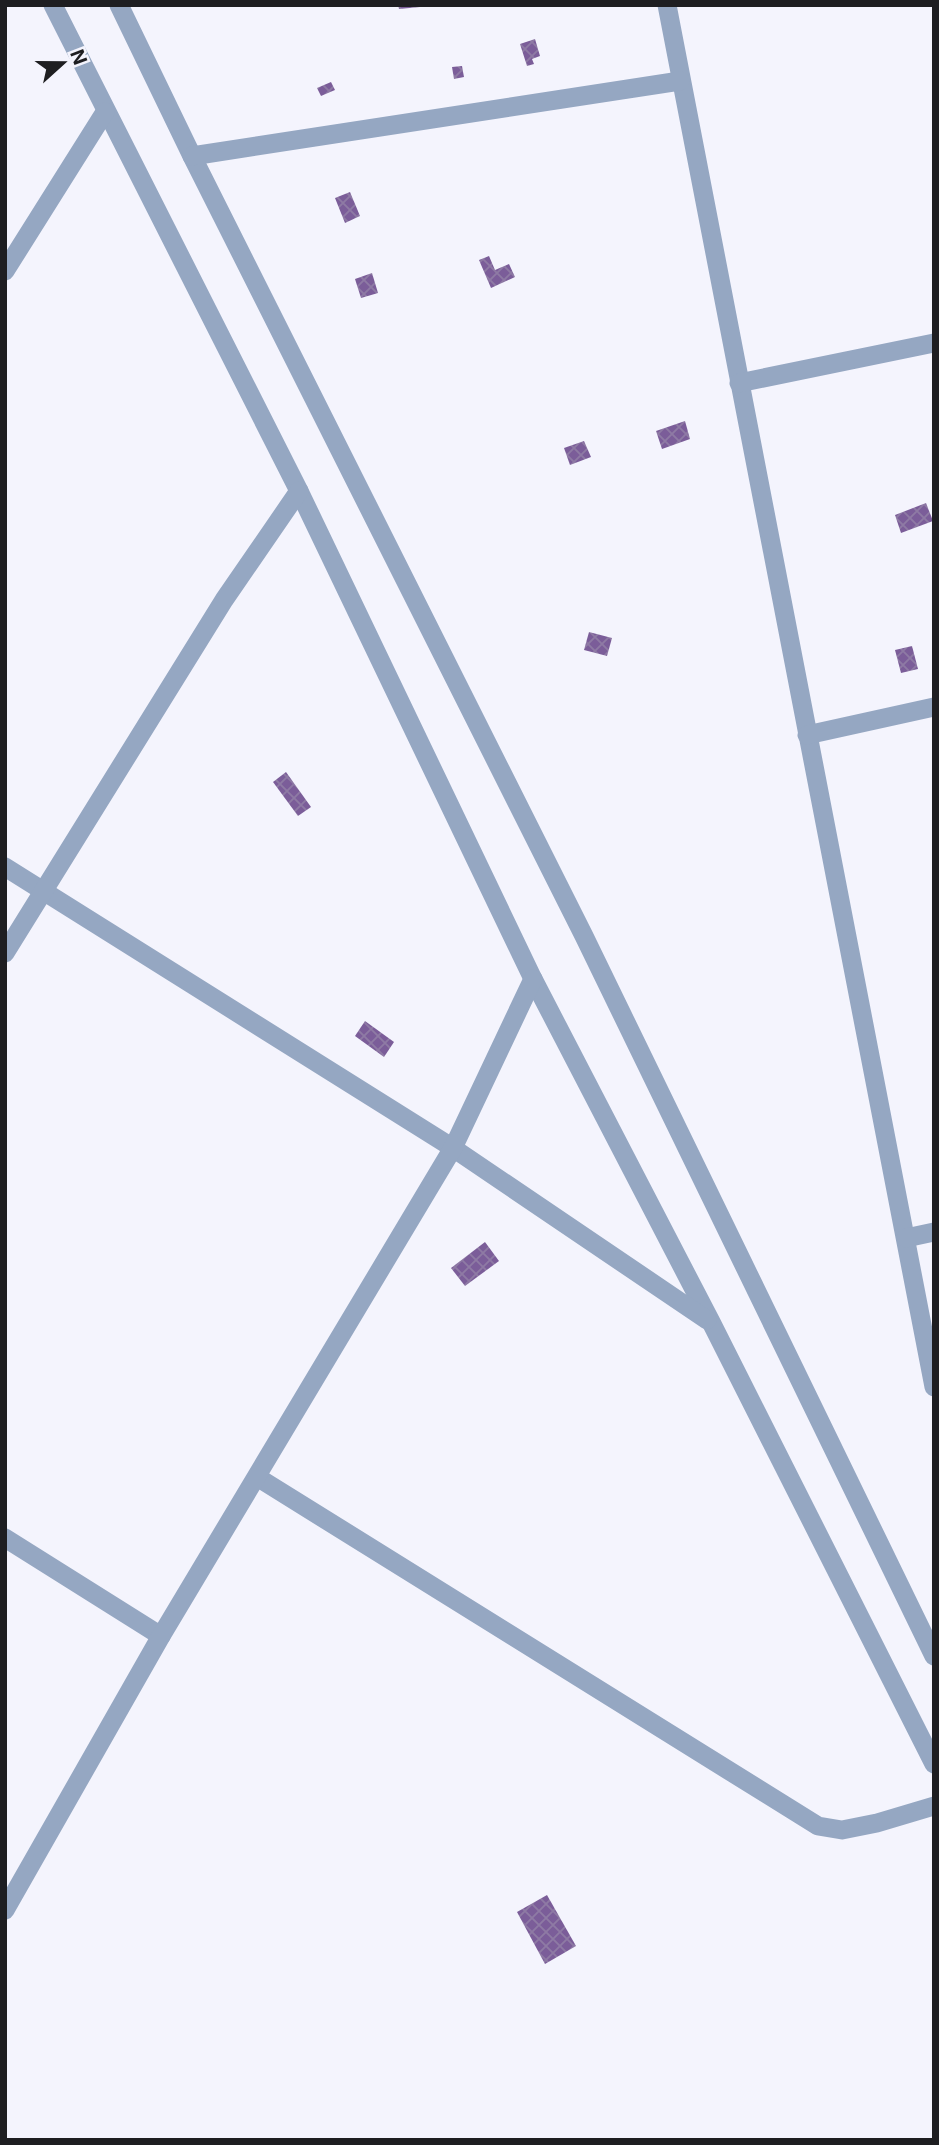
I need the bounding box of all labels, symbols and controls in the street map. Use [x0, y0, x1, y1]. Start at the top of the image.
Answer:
north arrow [28, 28, 98, 98]
text: N [65, 46, 92, 68]

